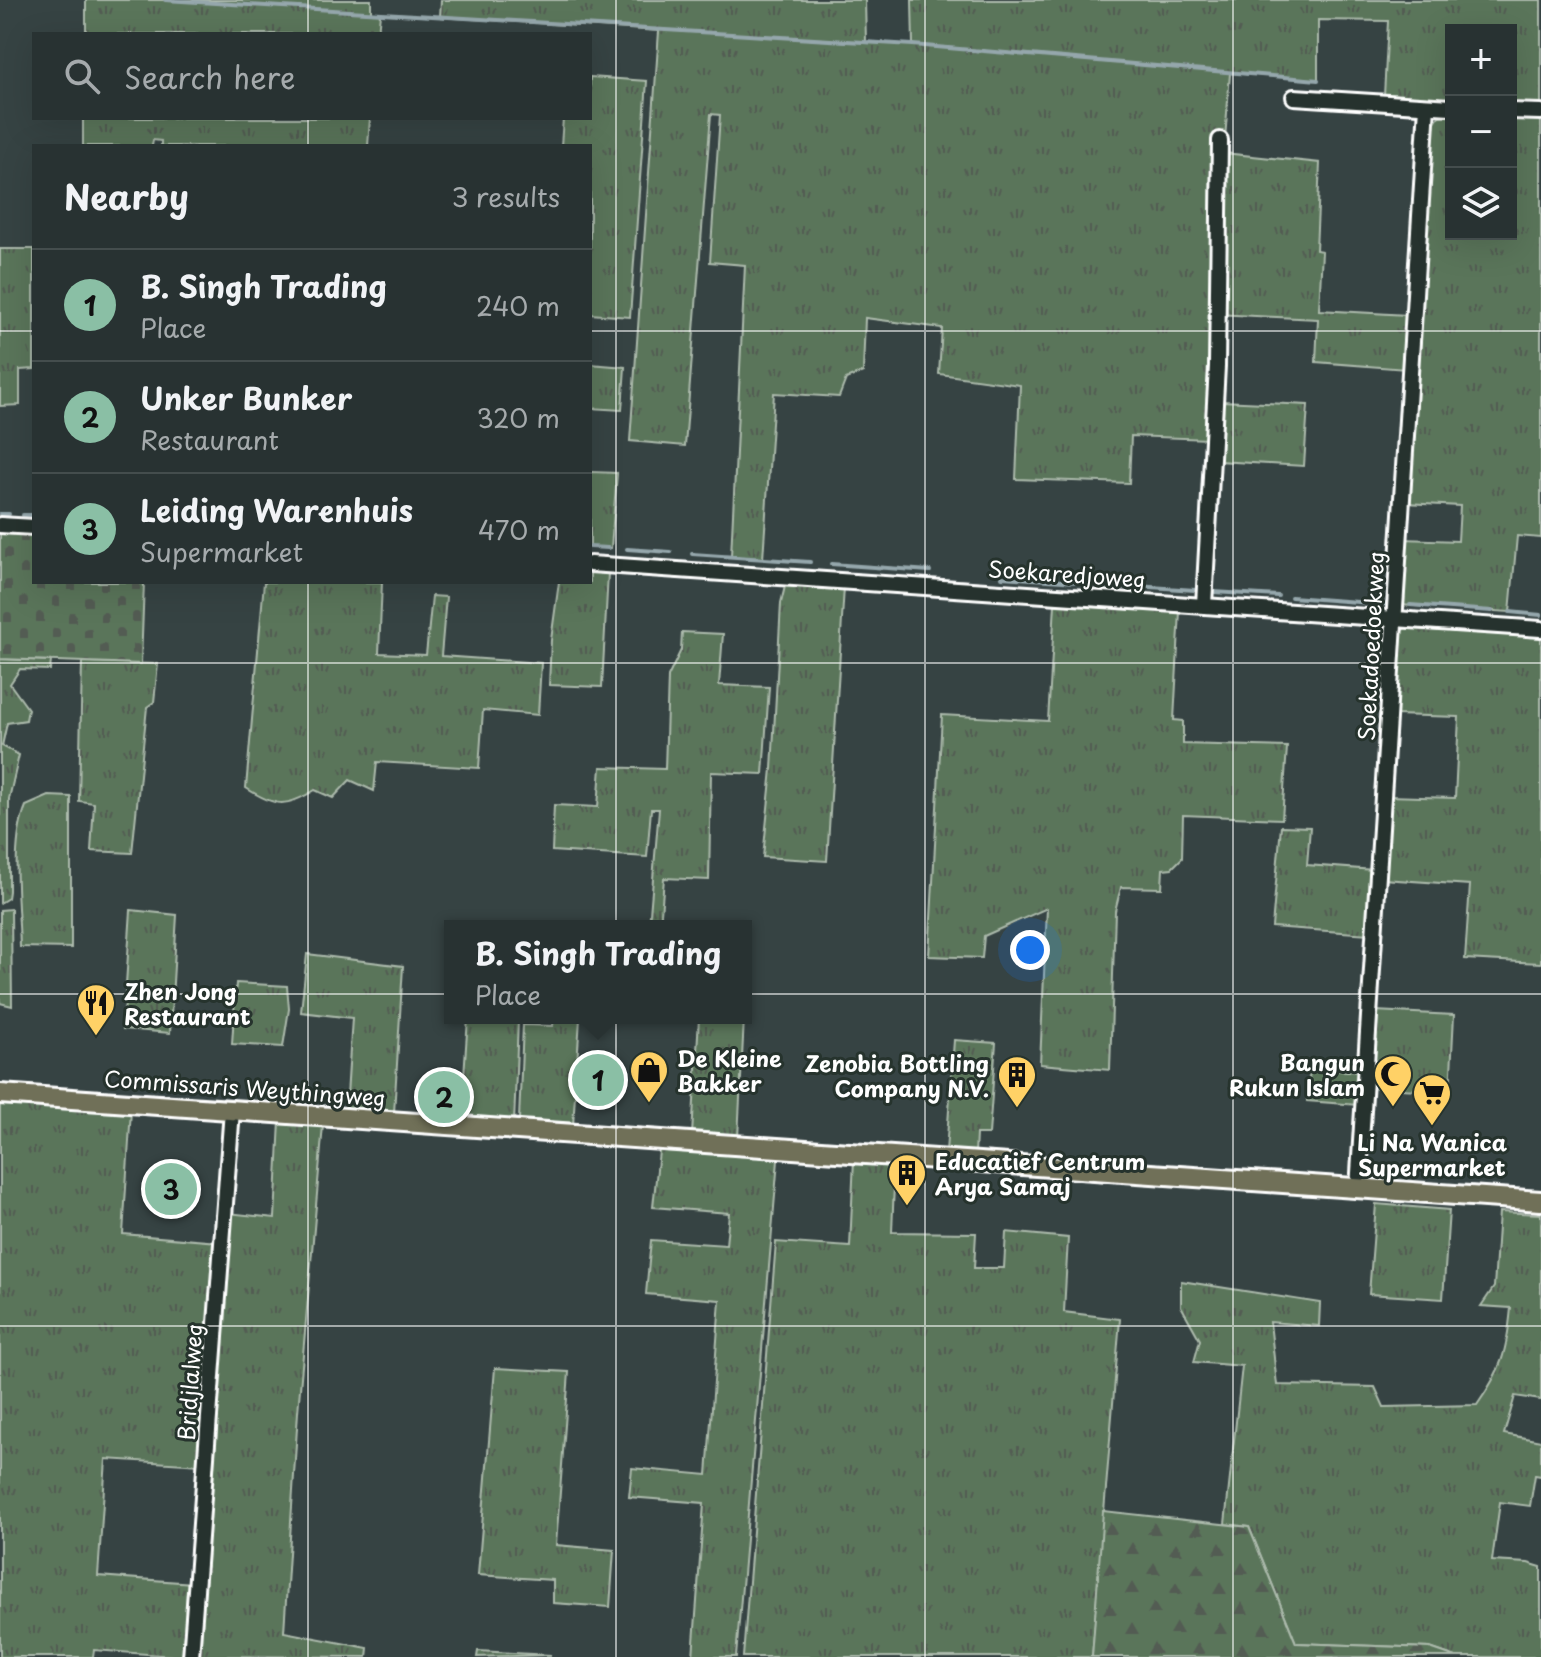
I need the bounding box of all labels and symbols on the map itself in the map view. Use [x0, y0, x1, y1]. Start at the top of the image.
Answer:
street label: Soekadoedoekweg [1349, 550, 1391, 742]
street label: Soekaredjoweg [987, 551, 1147, 595]
your location [1010, 930, 1050, 970]
place label: Zhen Jong Restaurant [124, 974, 251, 1032]
restaurant icon: Zhen Jong Restaurant [75, 982, 117, 1037]
place label: De Kleine Bakker [677, 1041, 782, 1099]
place label: Bangun Rukun Islam [1229, 1045, 1365, 1103]
place label: Zenobia Bottling Company N.V. [805, 1046, 989, 1104]
shop icon: De Kleine Bakker [628, 1049, 670, 1104]
pin: 1 [572, 1050, 624, 1110]
mosque icon: Bangun Rukun Islam [1372, 1053, 1414, 1108]
building icon: Zenobia Bottling Company N.V. [996, 1054, 1038, 1109]
street label: Commissaris Weythingweg [103, 1061, 387, 1113]
pin: 2 [418, 1067, 470, 1127]
supermarket icon: Li Na Wanica Supermarket [1411, 1072, 1453, 1127]
place label: Li Na Wanica Supermarket [1357, 1125, 1508, 1183]
place label: Educatief Centrum Arya Samaj [935, 1144, 1145, 1202]
building icon: Educatief Centrum Arya Samaj [886, 1152, 928, 1207]
pin: 3 [145, 1159, 197, 1219]
street label: Bridjlalweg [168, 1322, 210, 1442]

